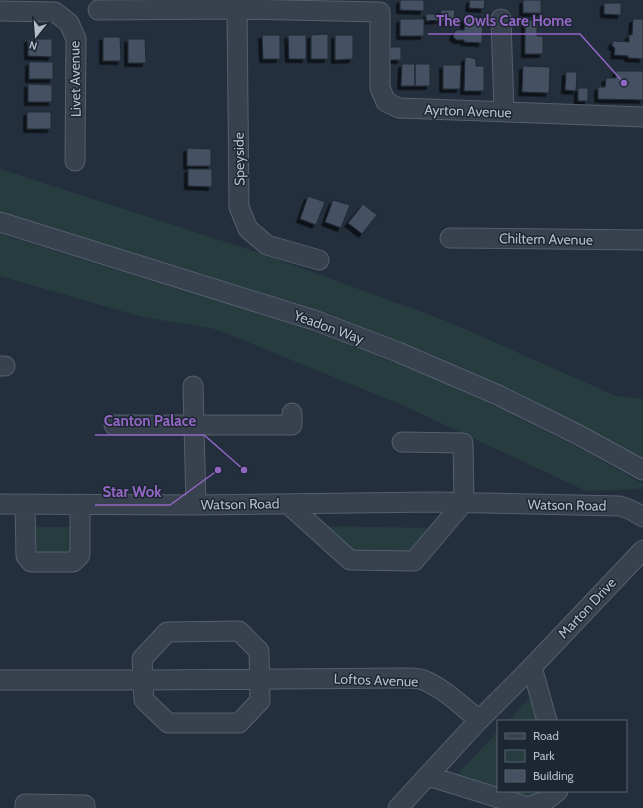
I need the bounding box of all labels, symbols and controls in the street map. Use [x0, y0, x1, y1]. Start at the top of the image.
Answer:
callout: The Owls Care Home [428, 7, 580, 34]
text: The Owls Care Home [436, 12, 572, 30]
north arrow [16, 16, 56, 56]
text: N [27, 38, 39, 53]
street label: Livet Avenue [65, 41, 85, 117]
street label: Ayrton Avenue [424, 100, 512, 122]
street label: Speyside [230, 132, 248, 186]
street label: Chiltern Avenue [499, 229, 593, 249]
street label: Yeadon Way [291, 306, 367, 348]
callout: Canton Palace [95, 408, 204, 435]
text: Canton Palace [104, 412, 196, 430]
callout: Star Wok [95, 478, 170, 505]
text: Star Wok [102, 483, 162, 501]
street label: Watson Road [200, 494, 280, 514]
street label: Watson Road [527, 495, 607, 515]
street label: Marton Drive [554, 574, 620, 642]
street label: Loftos Avenue [333, 670, 419, 690]
legend [497, 720, 627, 792]
text: Road [533, 728, 559, 743]
text: Park [533, 748, 555, 763]
text: Building [533, 768, 575, 783]

